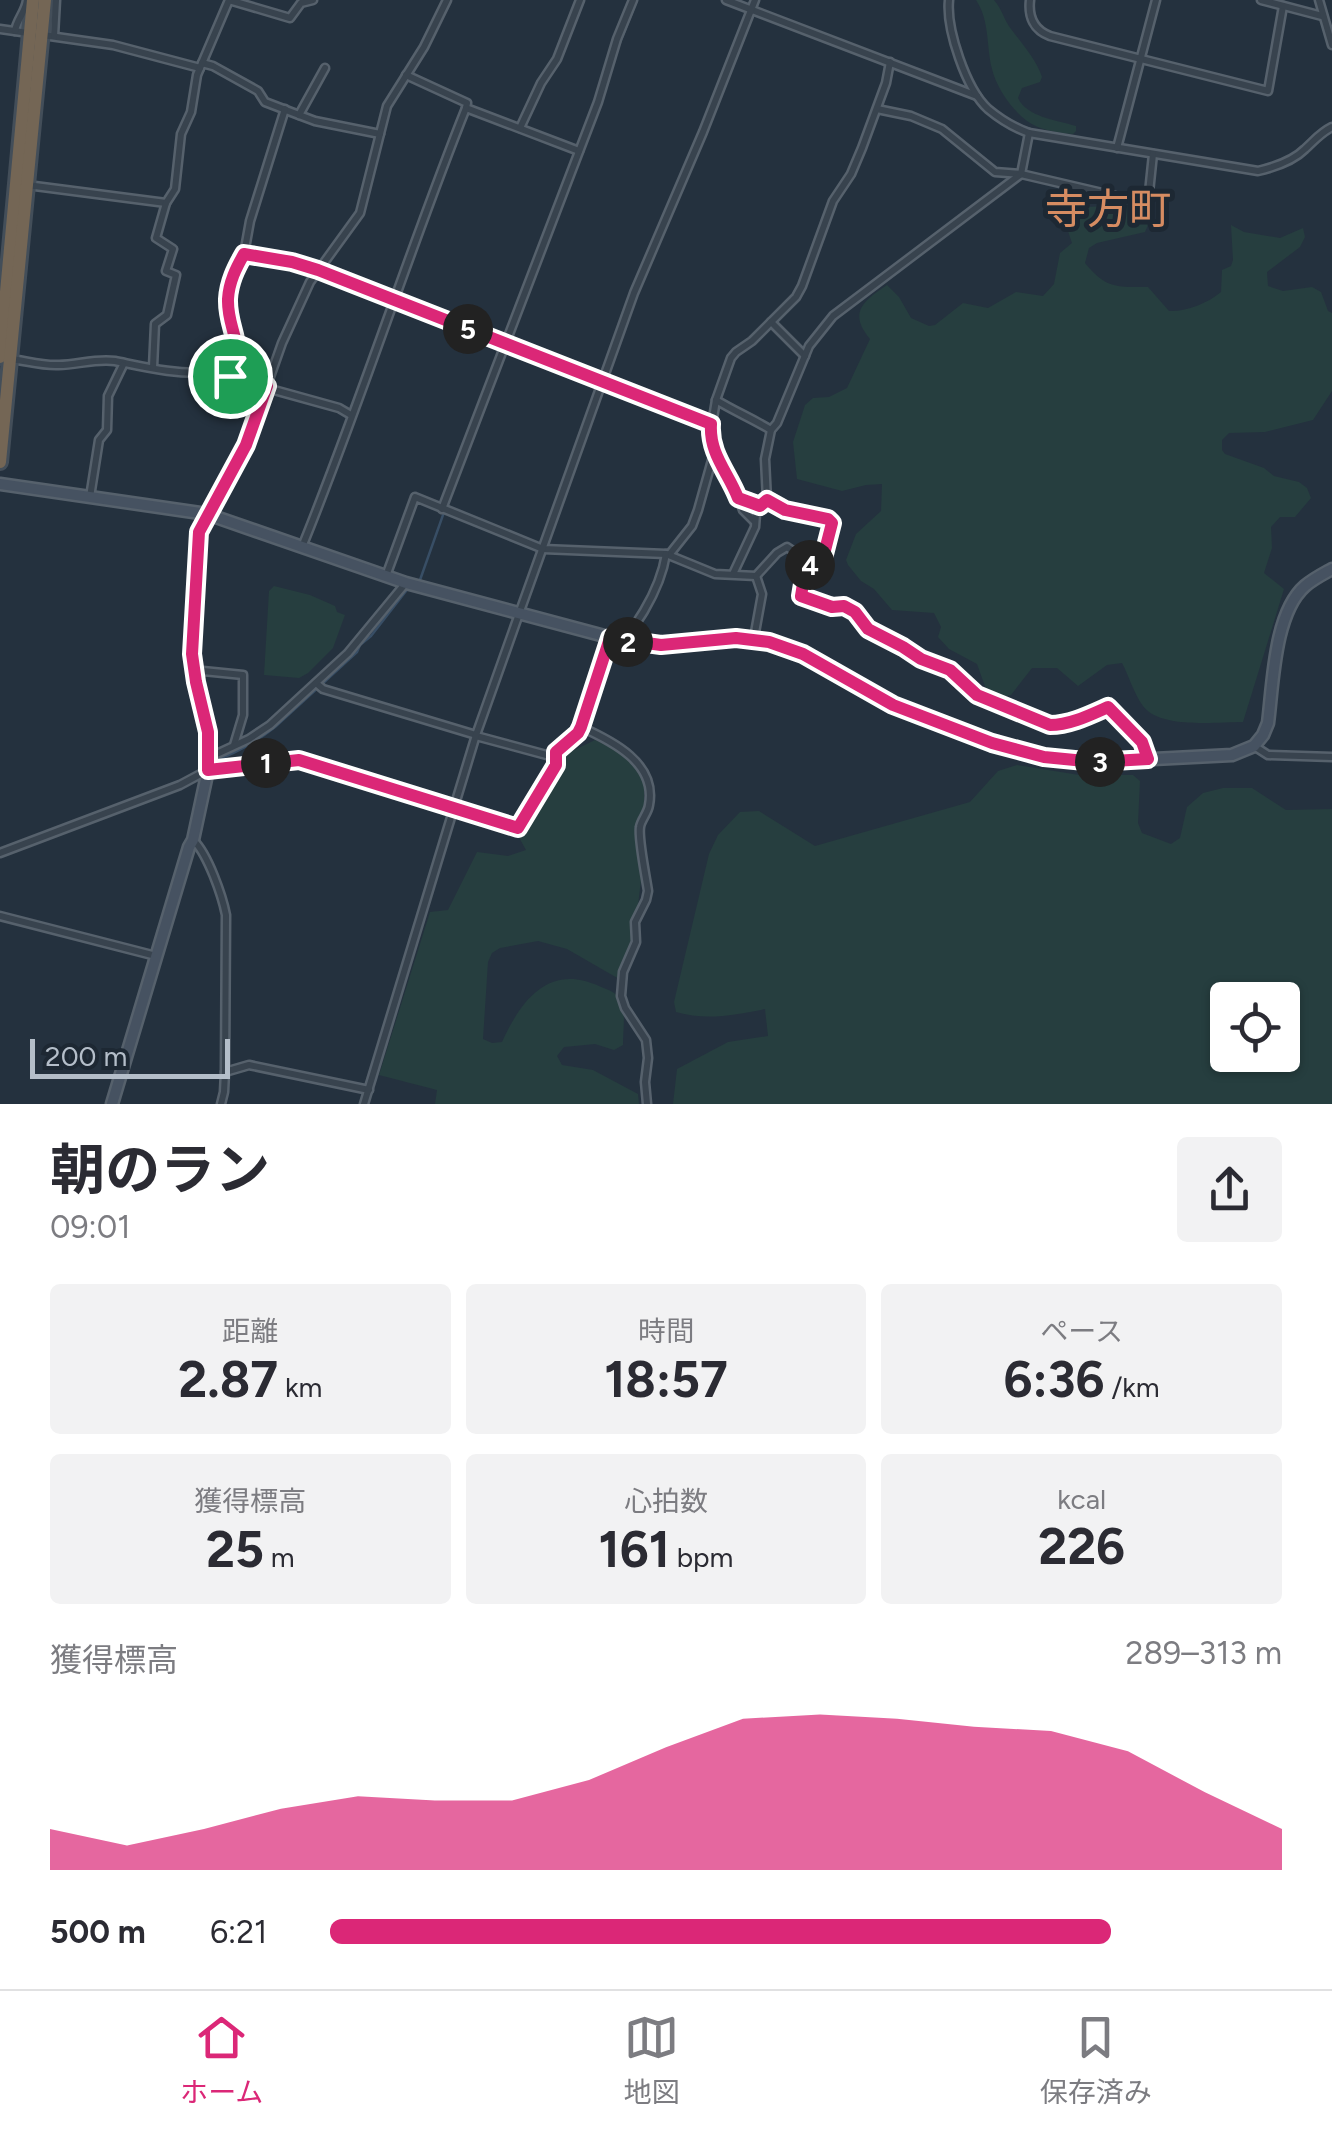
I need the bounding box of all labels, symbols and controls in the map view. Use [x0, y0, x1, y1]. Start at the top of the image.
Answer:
district label: 寺方町 [1045, 184, 1171, 235]
pin: 5 [443, 304, 493, 354]
text: 5 [460, 312, 476, 346]
pin [188, 334, 273, 419]
icon: arrive [203, 349, 258, 404]
pin: 4 [785, 540, 835, 590]
text: 4 [801, 548, 819, 582]
pin: 2 [603, 617, 653, 667]
text: 2 [620, 625, 636, 659]
pin: 3 [1075, 737, 1125, 787]
pin: 1 [241, 738, 291, 788]
text: 3 [1092, 745, 1108, 779]
text: 1 [260, 746, 272, 780]
map controls [1210, 982, 1300, 1072]
button: locate [1210, 982, 1300, 1072]
scale bar [30, 1034, 230, 1078]
text: 200 m [45, 1039, 127, 1073]
text: 朝のラン [50, 1137, 270, 1203]
button: share [1177, 1137, 1282, 1242]
text: 09:01 [50, 1208, 130, 1246]
text: 距離 [222, 1314, 278, 1348]
text: 時間 [638, 1314, 694, 1348]
text: ペース [1040, 1314, 1123, 1348]
text: 2.87 [178, 1349, 278, 1410]
text: 18:57 [604, 1349, 728, 1410]
text: 6:36 [1004, 1349, 1104, 1410]
text: km [278, 1370, 322, 1404]
text: /km [1104, 1370, 1160, 1404]
text: kcal [1057, 1482, 1106, 1516]
text: 獲得標高 [194, 1484, 306, 1518]
text: 心拍数 [624, 1484, 708, 1518]
text: 226 [1038, 1516, 1125, 1577]
text: 25 [206, 1519, 264, 1580]
text: 161 [599, 1519, 670, 1580]
text: m [264, 1540, 295, 1574]
text: bpm [670, 1540, 733, 1574]
text: 289–313 m [1126, 1634, 1282, 1672]
text: 獲得標高 [50, 1641, 178, 1679]
text: 500 m [50, 1913, 146, 1951]
text: 6:21 [210, 1913, 267, 1951]
tab: ホーム [180, 2010, 263, 2110]
tab: 地図 [624, 2010, 680, 2110]
tab: 保存済み [1040, 2010, 1152, 2110]

